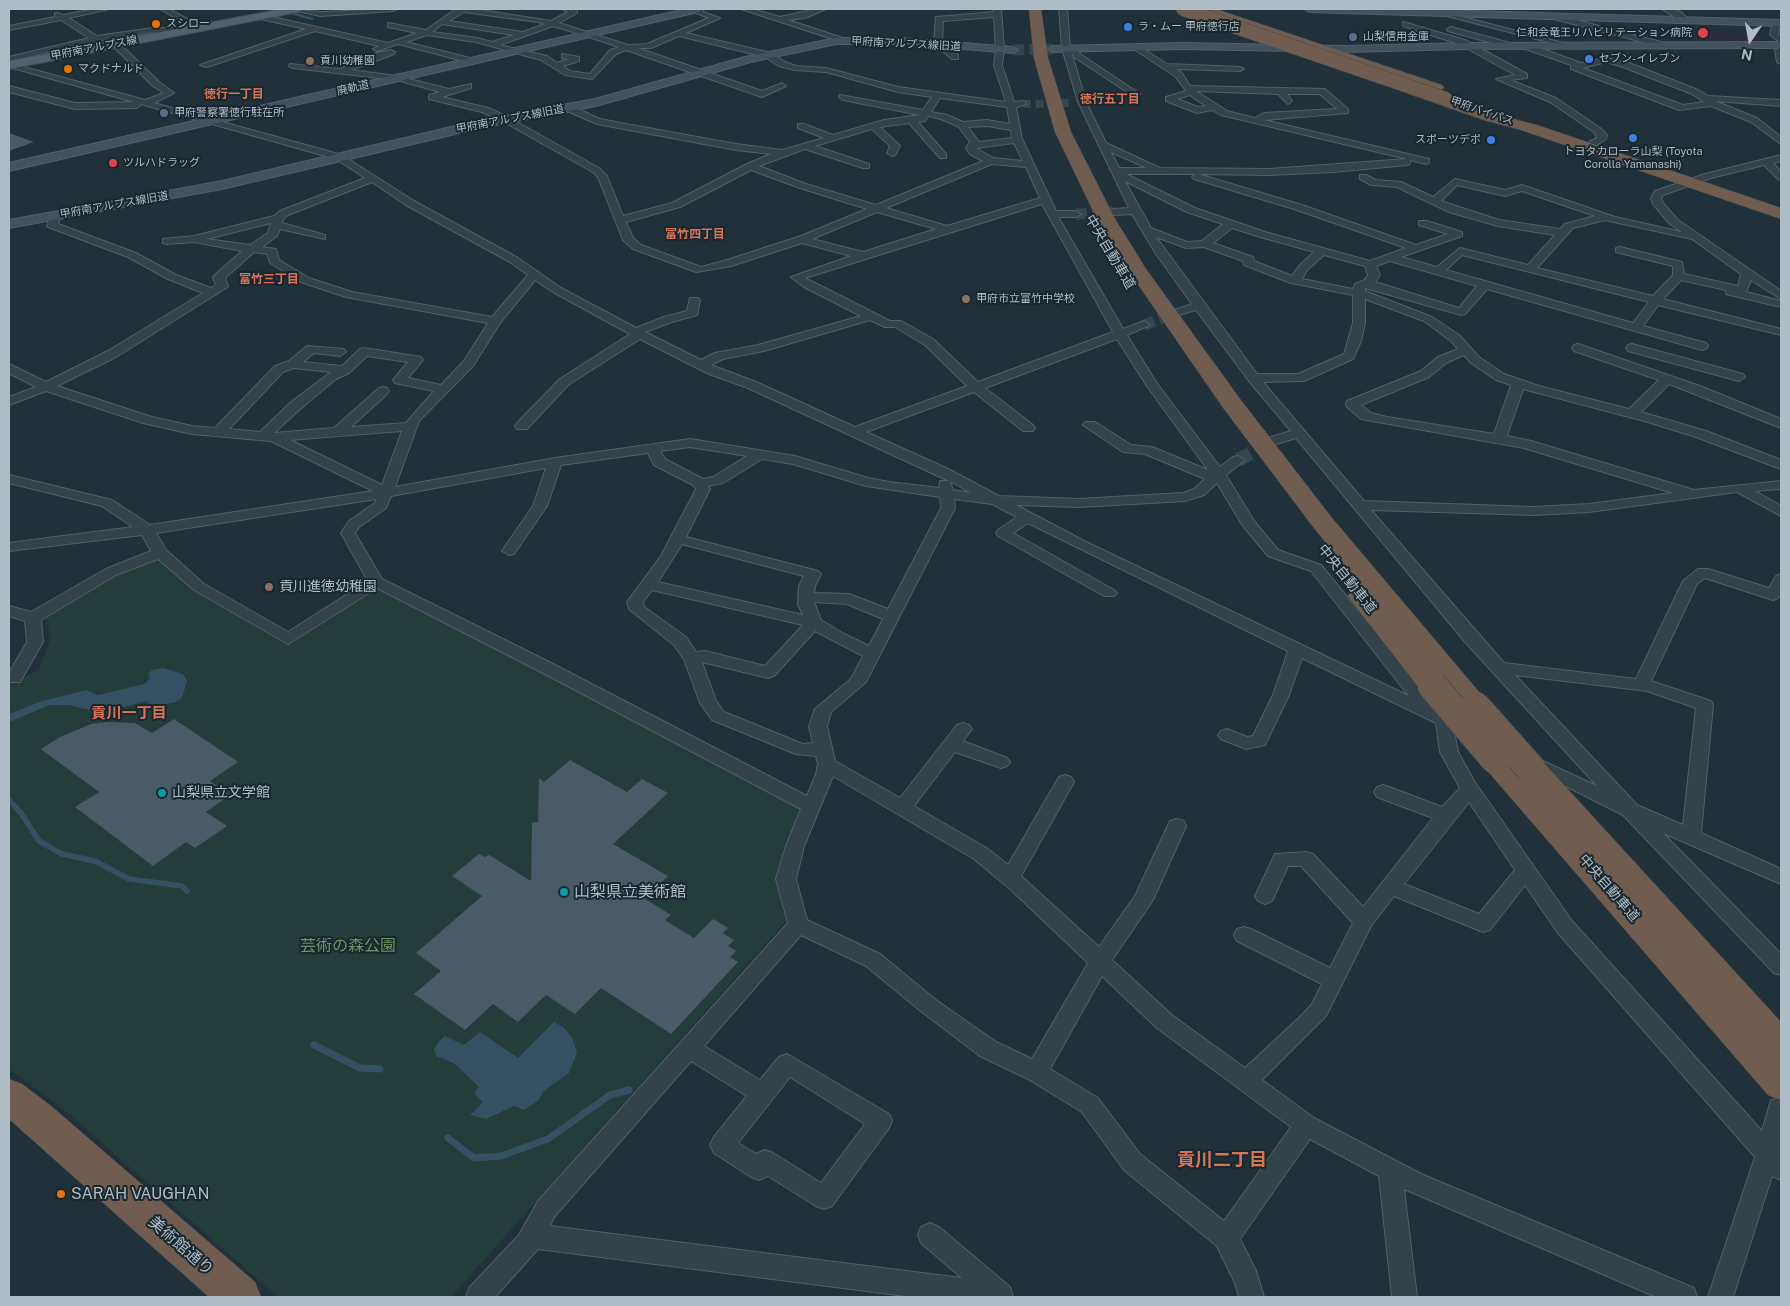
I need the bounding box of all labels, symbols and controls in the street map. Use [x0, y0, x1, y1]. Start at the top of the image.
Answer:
north arrow [1725, 15, 1775, 65]
place label: スシロー [166, 17, 210, 31]
marker: スシロー [150, 18, 162, 30]
place label: ラ・ムー 甲府徳行店 [1138, 20, 1240, 34]
marker: ラ・ムー 甲府徳行店 [1122, 21, 1134, 33]
place label: 仁和会竜王リハビリテーション病院 [1516, 26, 1692, 40]
marker: 仁和会竜王リハビリテーション病院 [1696, 26, 1710, 40]
place label: 山梨信用金庫 [1363, 30, 1429, 44]
marker: 山梨信用金庫 [1347, 31, 1359, 43]
street label: 甲府南アルプス線 [50, 33, 138, 63]
street label: 甲府南アルプス線旧道 [851, 35, 961, 53]
text: N [1740, 46, 1754, 64]
place label: セブン-イレブン [1599, 52, 1680, 66]
marker: セブン-イレブン [1583, 53, 1595, 65]
place label: 貢川幼稚園 [320, 54, 375, 68]
marker: 貢川幼稚園 [304, 55, 316, 67]
place label: マクドナルド [78, 62, 144, 76]
marker: マクドナルド [62, 63, 74, 75]
street label: 廃軌道 [335, 78, 371, 98]
district label: 徳行一丁目 [204, 87, 264, 101]
district label: 徳行五丁目 [1080, 92, 1140, 106]
street label: 甲府バイパス [1449, 94, 1515, 128]
street label: 甲府南アルプス線旧道 [455, 102, 565, 136]
place label: 甲府警察署徳行駐在所 [174, 106, 284, 120]
marker: 甲府警察署徳行駐在所 [158, 107, 170, 119]
marker: トヨタカローラ山梨 (Toyota Corolla Yamanashi) [1627, 132, 1639, 144]
place label: スポーツデポ [1415, 133, 1481, 147]
marker: スポーツデポ [1485, 134, 1497, 146]
place label: トヨタカローラ山梨 (Toyota Corolla Yamanashi) [1564, 145, 1702, 171]
place label: ツルハドラッグ [123, 156, 200, 170]
marker: ツルハドラッグ [107, 157, 119, 169]
street label: 甲府南アルプス線旧道 [59, 189, 169, 221]
street label: 中央自動車道 [1081, 212, 1139, 292]
district label: 富竹四丁目 [665, 227, 725, 241]
district label: 富竹三丁目 [239, 272, 299, 286]
place label: 甲府市立富竹中学校 [976, 292, 1075, 306]
marker: 甲府市立富竹中学校 [960, 293, 972, 305]
street label: 中央自動車道 [1314, 541, 1380, 617]
place label: 貢川進徳幼稚園 [279, 579, 377, 595]
marker: 貢川進徳幼稚園 [263, 581, 275, 593]
district label: 貢川一丁目 [92, 704, 166, 722]
place label: 山梨県立文学館 [172, 785, 270, 801]
marker: 山梨県立文学館 [156, 787, 168, 799]
street label: 中央自動車道 [1575, 851, 1643, 925]
place label: 山梨県立美術館 [574, 882, 686, 902]
marker: 山梨県立美術館 [558, 886, 570, 898]
park label: 芸術の森公園 [300, 936, 396, 956]
district label: 貢川二丁目 [1177, 1149, 1267, 1171]
place label: SARAH VAUGHAN [71, 1184, 210, 1204]
marker: SARAH VAUGHAN [55, 1188, 67, 1200]
street label: 美術館通り [145, 1213, 217, 1279]

